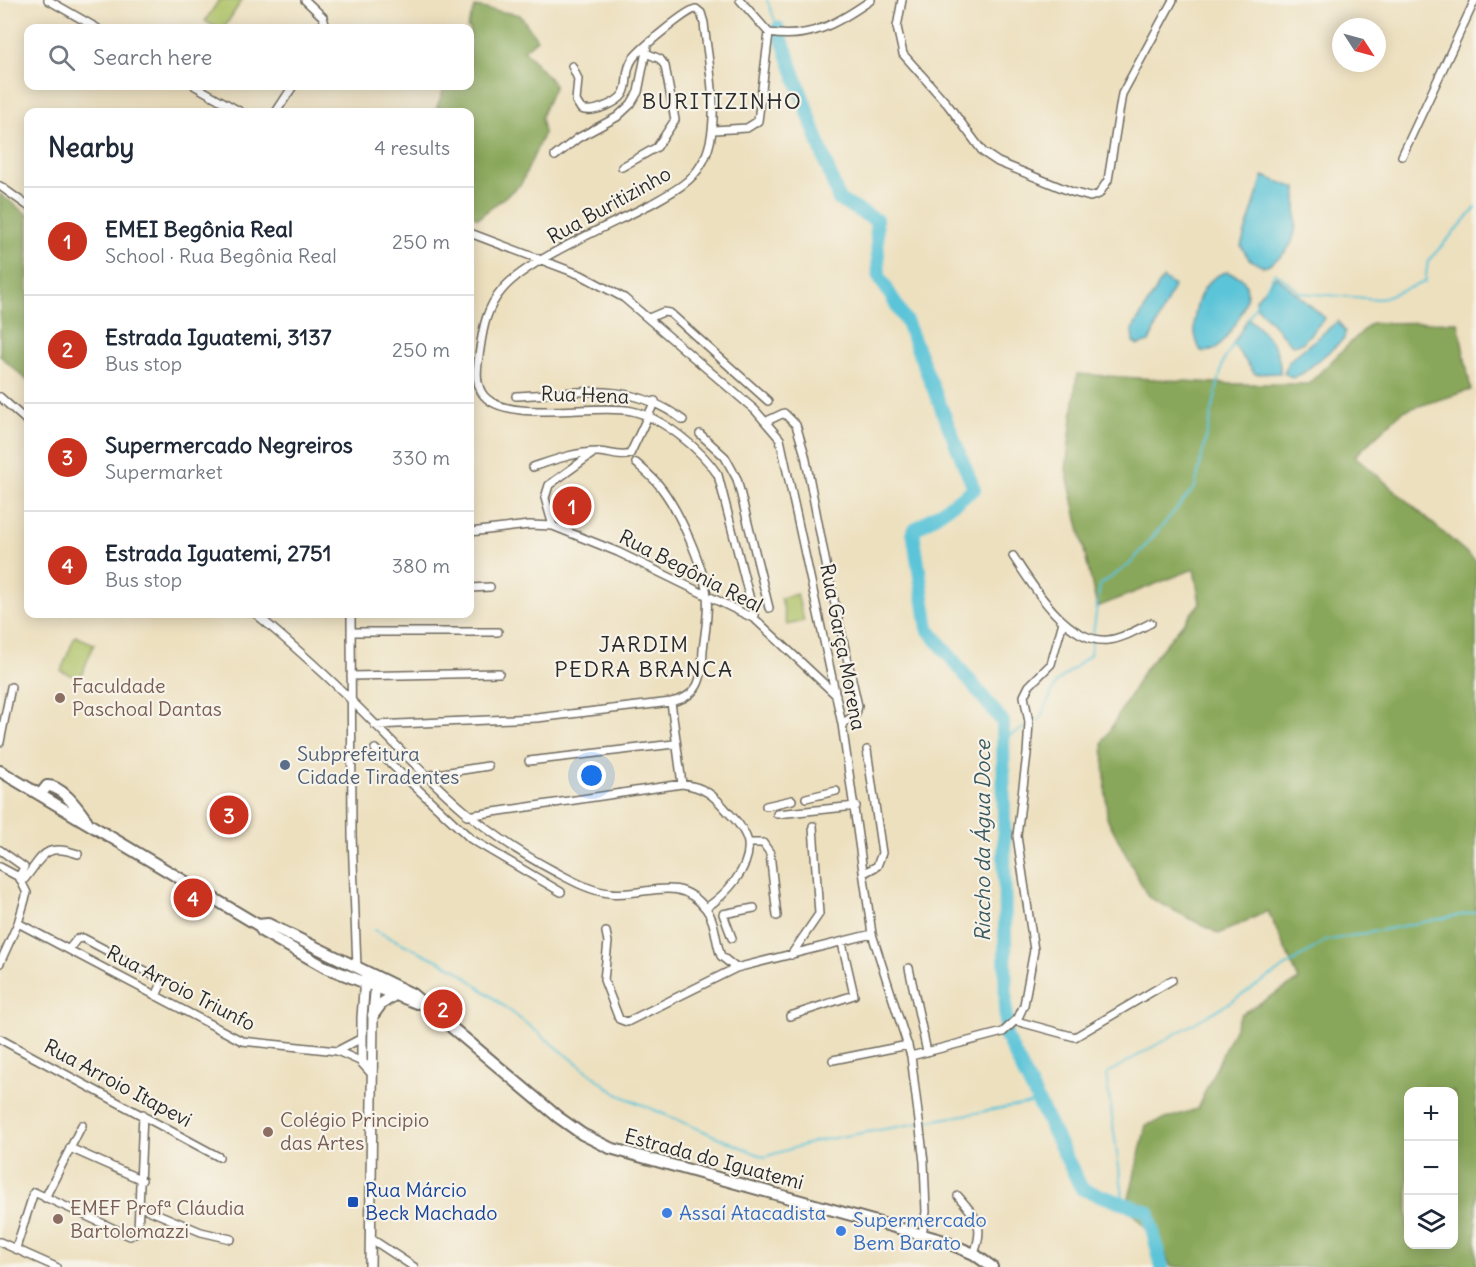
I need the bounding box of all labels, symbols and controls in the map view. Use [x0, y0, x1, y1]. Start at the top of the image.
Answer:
north arrow [1332, 18, 1386, 72]
search box [24, 24, 474, 90]
icon: search [45, 41, 78, 74]
text: Search here [93, 43, 212, 71]
district label: BURITIZINHO [642, 87, 802, 115]
text: Nearby [48, 131, 134, 164]
text: 4 results [374, 135, 450, 160]
street label: Rua Buritizinho [543, 160, 675, 249]
text: EMEI Begônia Real [105, 215, 293, 243]
text: 1 [64, 229, 71, 254]
text: 250 m [392, 229, 450, 254]
text: School · Rua Begônia Real [105, 243, 337, 268]
text: Estrada Iguatemi, 3137 [105, 323, 331, 351]
text: 2 [62, 337, 73, 362]
text: 250 m [392, 337, 450, 362]
text: Bus stop [105, 351, 182, 376]
street label: Rua Hena [540, 380, 630, 409]
text: Supermercado Negreiros [105, 431, 353, 459]
text: 3 [62, 445, 73, 470]
text: 330 m [392, 445, 450, 470]
text: Supermarket [105, 459, 223, 484]
pin: 1 [552, 484, 592, 528]
street label: Rua Begônia Real [615, 524, 767, 618]
text: Estrada Iguatemi, 2751 [105, 539, 331, 567]
text: 4 [62, 553, 73, 578]
text: 380 m [392, 553, 450, 578]
street label: Rua Garça Morena [815, 562, 872, 732]
text: Bus stop [105, 567, 182, 592]
district label: JARDIM PEDRA BRANCA [554, 630, 734, 683]
place label: Faculdade Paschoal Dantas [72, 673, 222, 721]
marker: Faculdade Paschoal Dantas [53, 691, 67, 705]
water label: Riacho da Água Doce [969, 739, 996, 942]
place label: Subprefeitura Cidade Tiradentes [297, 741, 459, 789]
marker: Subprefeitura Cidade Tiradentes [278, 758, 292, 772]
your location [577, 761, 606, 790]
pin: 3 [210, 792, 248, 838]
pin: 4 [174, 876, 212, 920]
street label: Rua Arroio Triunfo [103, 939, 260, 1036]
pin: 2 [424, 986, 462, 1032]
street label: Rua Arroio Itapevi [40, 1033, 196, 1132]
map controls [1404, 1087, 1458, 1249]
button: + [1404, 1087, 1458, 1141]
place label: Colégio Principio das Artes [280, 1107, 429, 1155]
street label: Estrada do Iguatemi [622, 1123, 806, 1194]
marker: Colégio Principio das Artes [261, 1125, 275, 1139]
button: − [1404, 1141, 1458, 1195]
place label: Rua Márcio Beck Machado [365, 1177, 497, 1225]
place label: EMEF Profª Cláudia Bartolomazzi [70, 1195, 245, 1243]
marker: Rua Márcio Beck Machado [346, 1195, 360, 1209]
button: layers [1404, 1195, 1458, 1249]
place label: Assaí Atacadista [679, 1200, 826, 1225]
marker: Assaí Atacadista [660, 1206, 674, 1220]
place label: Supermercado Bem Barato [853, 1207, 987, 1255]
marker: EMEF Profª Cláudia Bartolomazzi [51, 1212, 65, 1226]
marker: Supermercado Bem Barato [834, 1224, 848, 1238]

